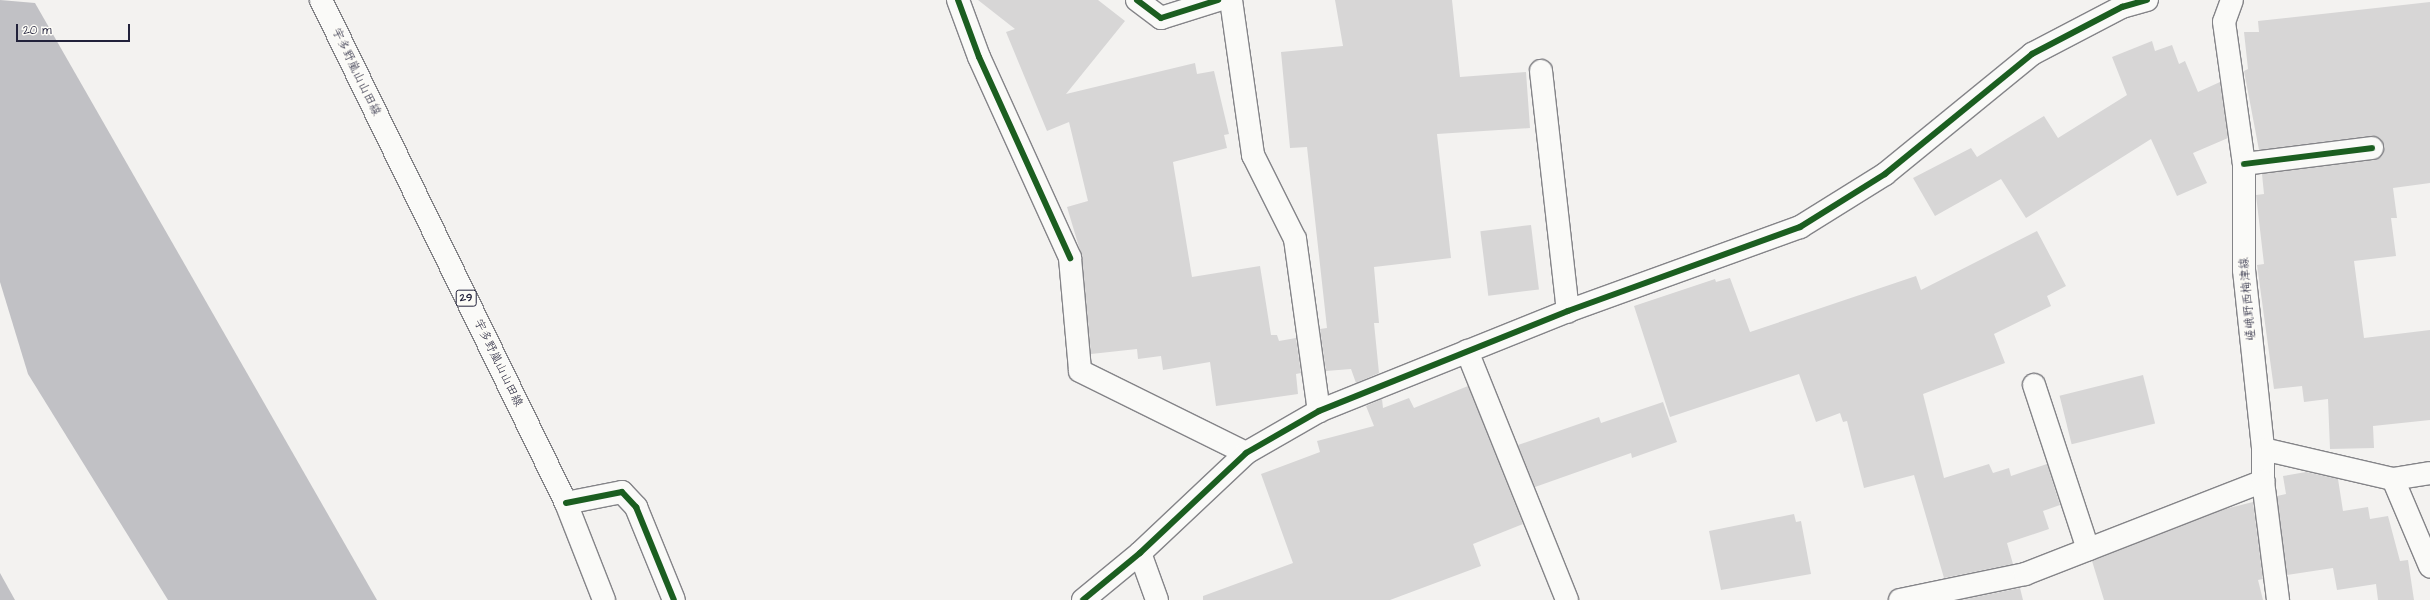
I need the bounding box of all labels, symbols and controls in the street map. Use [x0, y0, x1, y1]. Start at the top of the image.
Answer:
scale bar [18, 16, 132, 42]
text: 20 m [23, 22, 52, 39]
street label: 宇多野嵐山山田線 [328, 26, 384, 118]
street label: 嵯峨野西梅津線 [2237, 257, 2259, 341]
road number: 29 [455, 289, 477, 307]
street label: 宇多野嵐山山田線 [470, 317, 526, 409]

